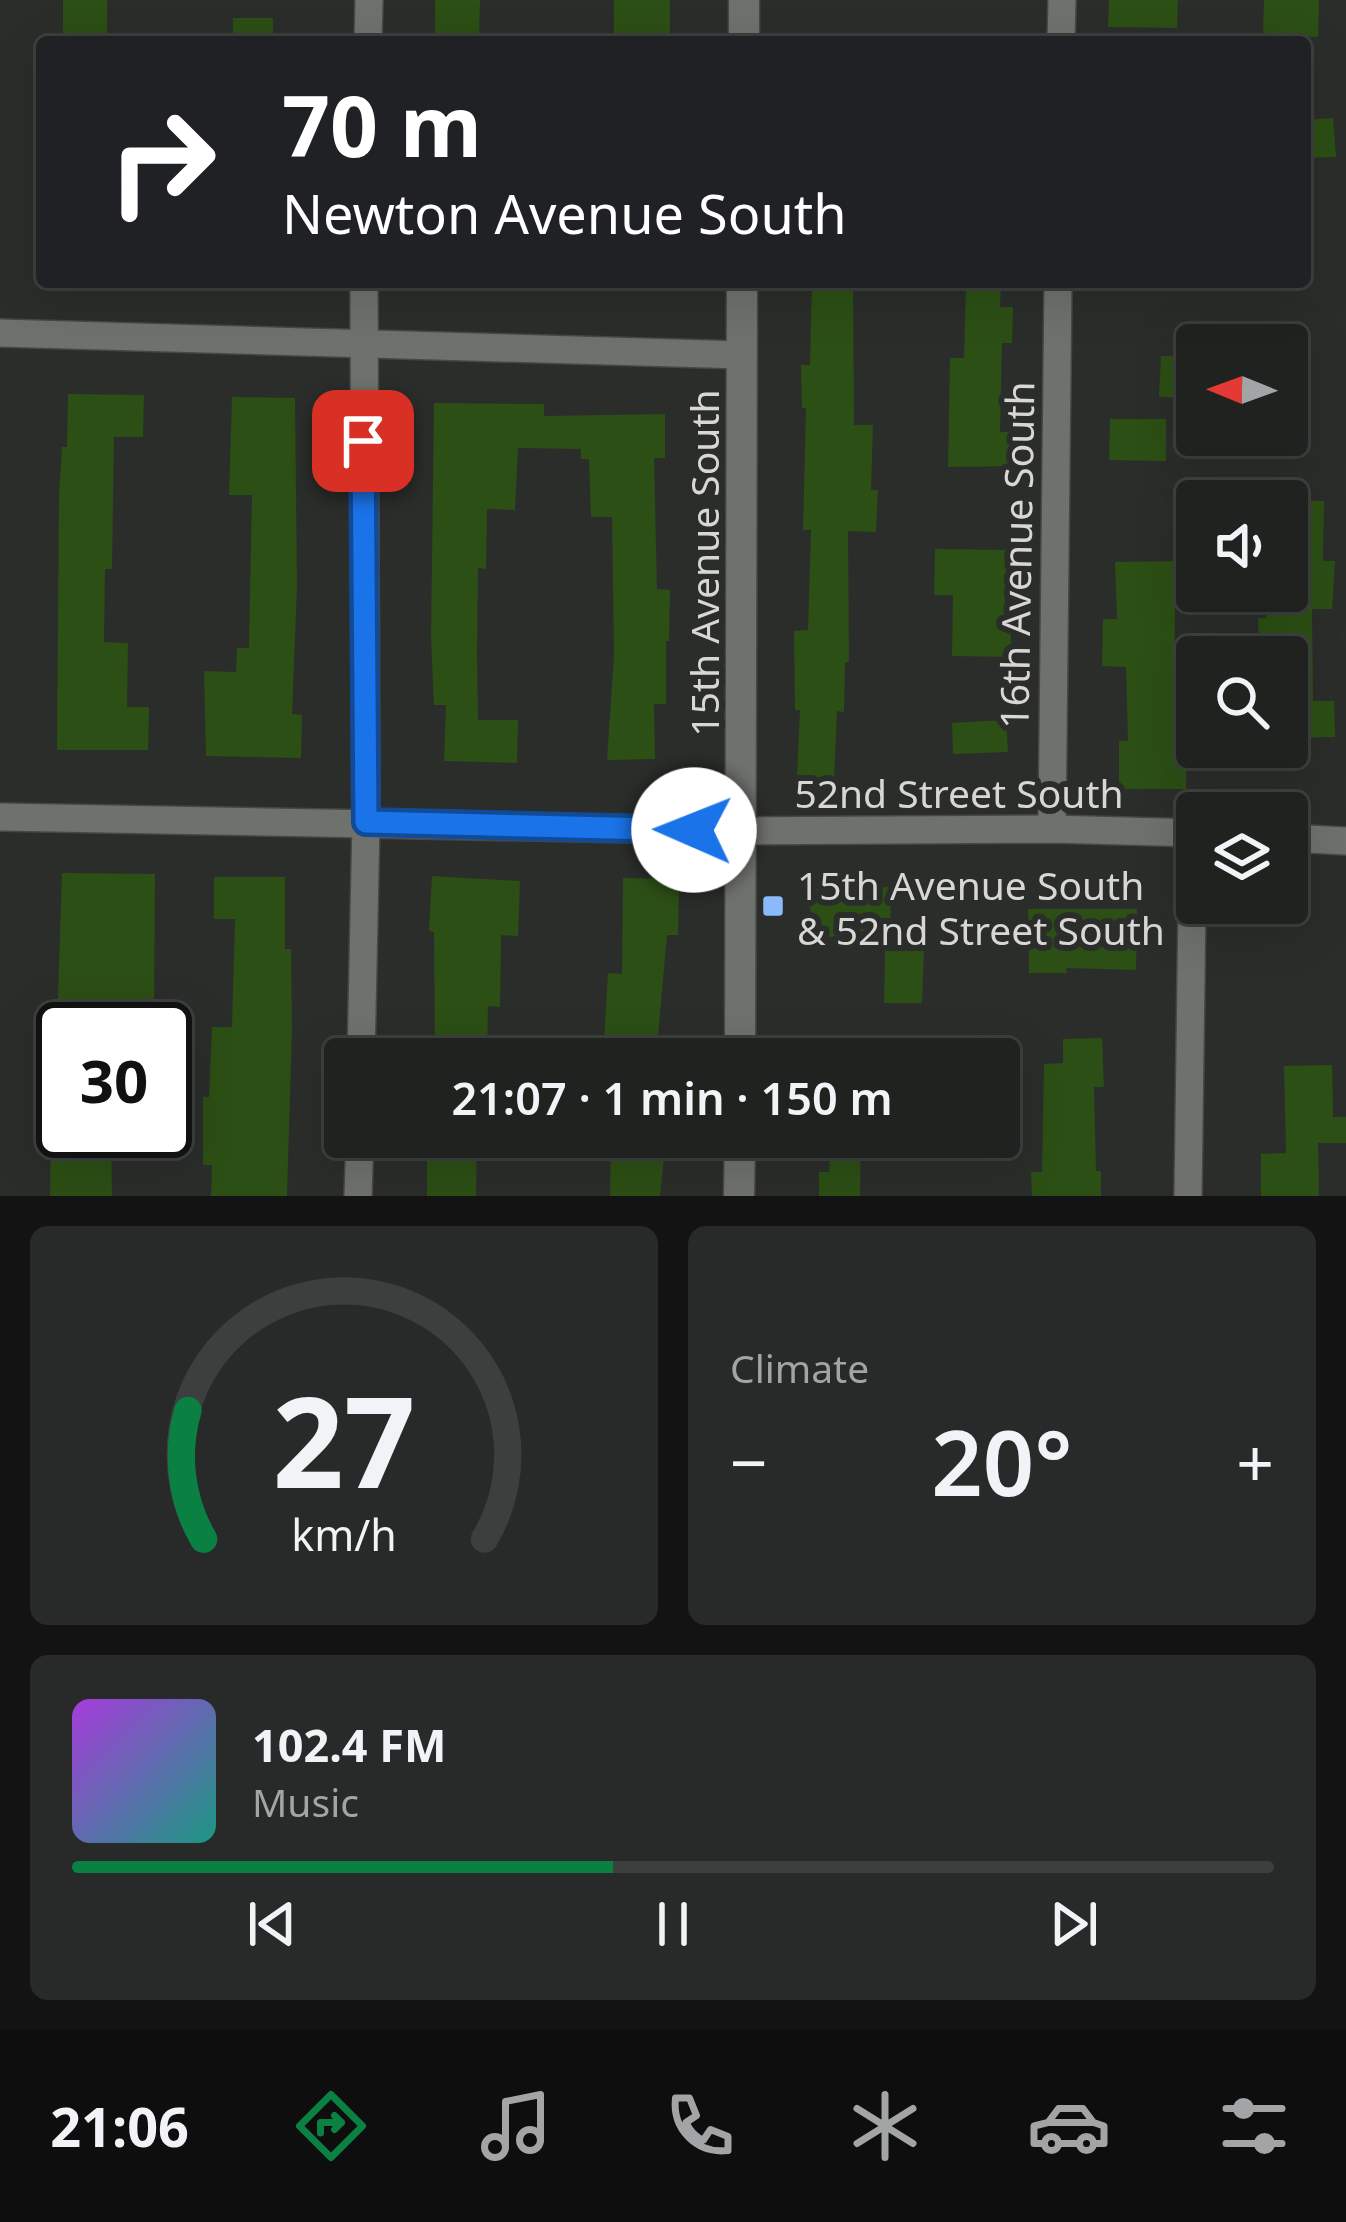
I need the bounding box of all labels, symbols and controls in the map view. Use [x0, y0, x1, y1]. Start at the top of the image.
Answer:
text: 70 m [282, 67, 482, 182]
icon: right [84, 84, 240, 240]
text: Newton Avenue South [282, 176, 847, 250]
north arrow [1176, 324, 1308, 456]
map controls [1176, 324, 1308, 924]
street label: 16th Avenue South [986, 381, 1046, 729]
street label: 15th Avenue South [677, 389, 730, 737]
pin [312, 390, 414, 492]
icon: arrive [330, 408, 396, 474]
button: sound [1176, 480, 1308, 612]
button: search [1176, 636, 1308, 768]
street label: 52nd Street South [794, 766, 1124, 819]
position arrow [631, 767, 757, 893]
button: layers [1176, 792, 1308, 924]
place label: 15th Avenue South & 52nd Street South [797, 858, 1165, 956]
marker: 15th Avenue South & 52nd Street South [760, 893, 786, 919]
speed limit sign: 30 [36, 1002, 192, 1158]
text: 21:07 · 1 min · 150 m [451, 1067, 893, 1128]
text: Climate [730, 1341, 869, 1394]
text: 27 [273, 1355, 415, 1525]
text: 20° [931, 1400, 1073, 1522]
text: − [730, 1416, 768, 1506]
text: + [1236, 1416, 1274, 1506]
text: km/h [291, 1504, 397, 1563]
text: 102.4 FM [252, 1714, 446, 1775]
text: Music [252, 1775, 359, 1828]
icon: previous [239, 1891, 305, 1957]
icon: pause [640, 1891, 706, 1957]
icon: next [1041, 1891, 1107, 1957]
icon: directions [289, 2084, 373, 2168]
icon: music [474, 2084, 558, 2168]
icon: phone [658, 2084, 742, 2168]
icon: climate [843, 2084, 927, 2168]
icon: car [1027, 2084, 1111, 2168]
icon: filters [1212, 2084, 1296, 2168]
text: 21:06 [50, 2089, 189, 2163]

